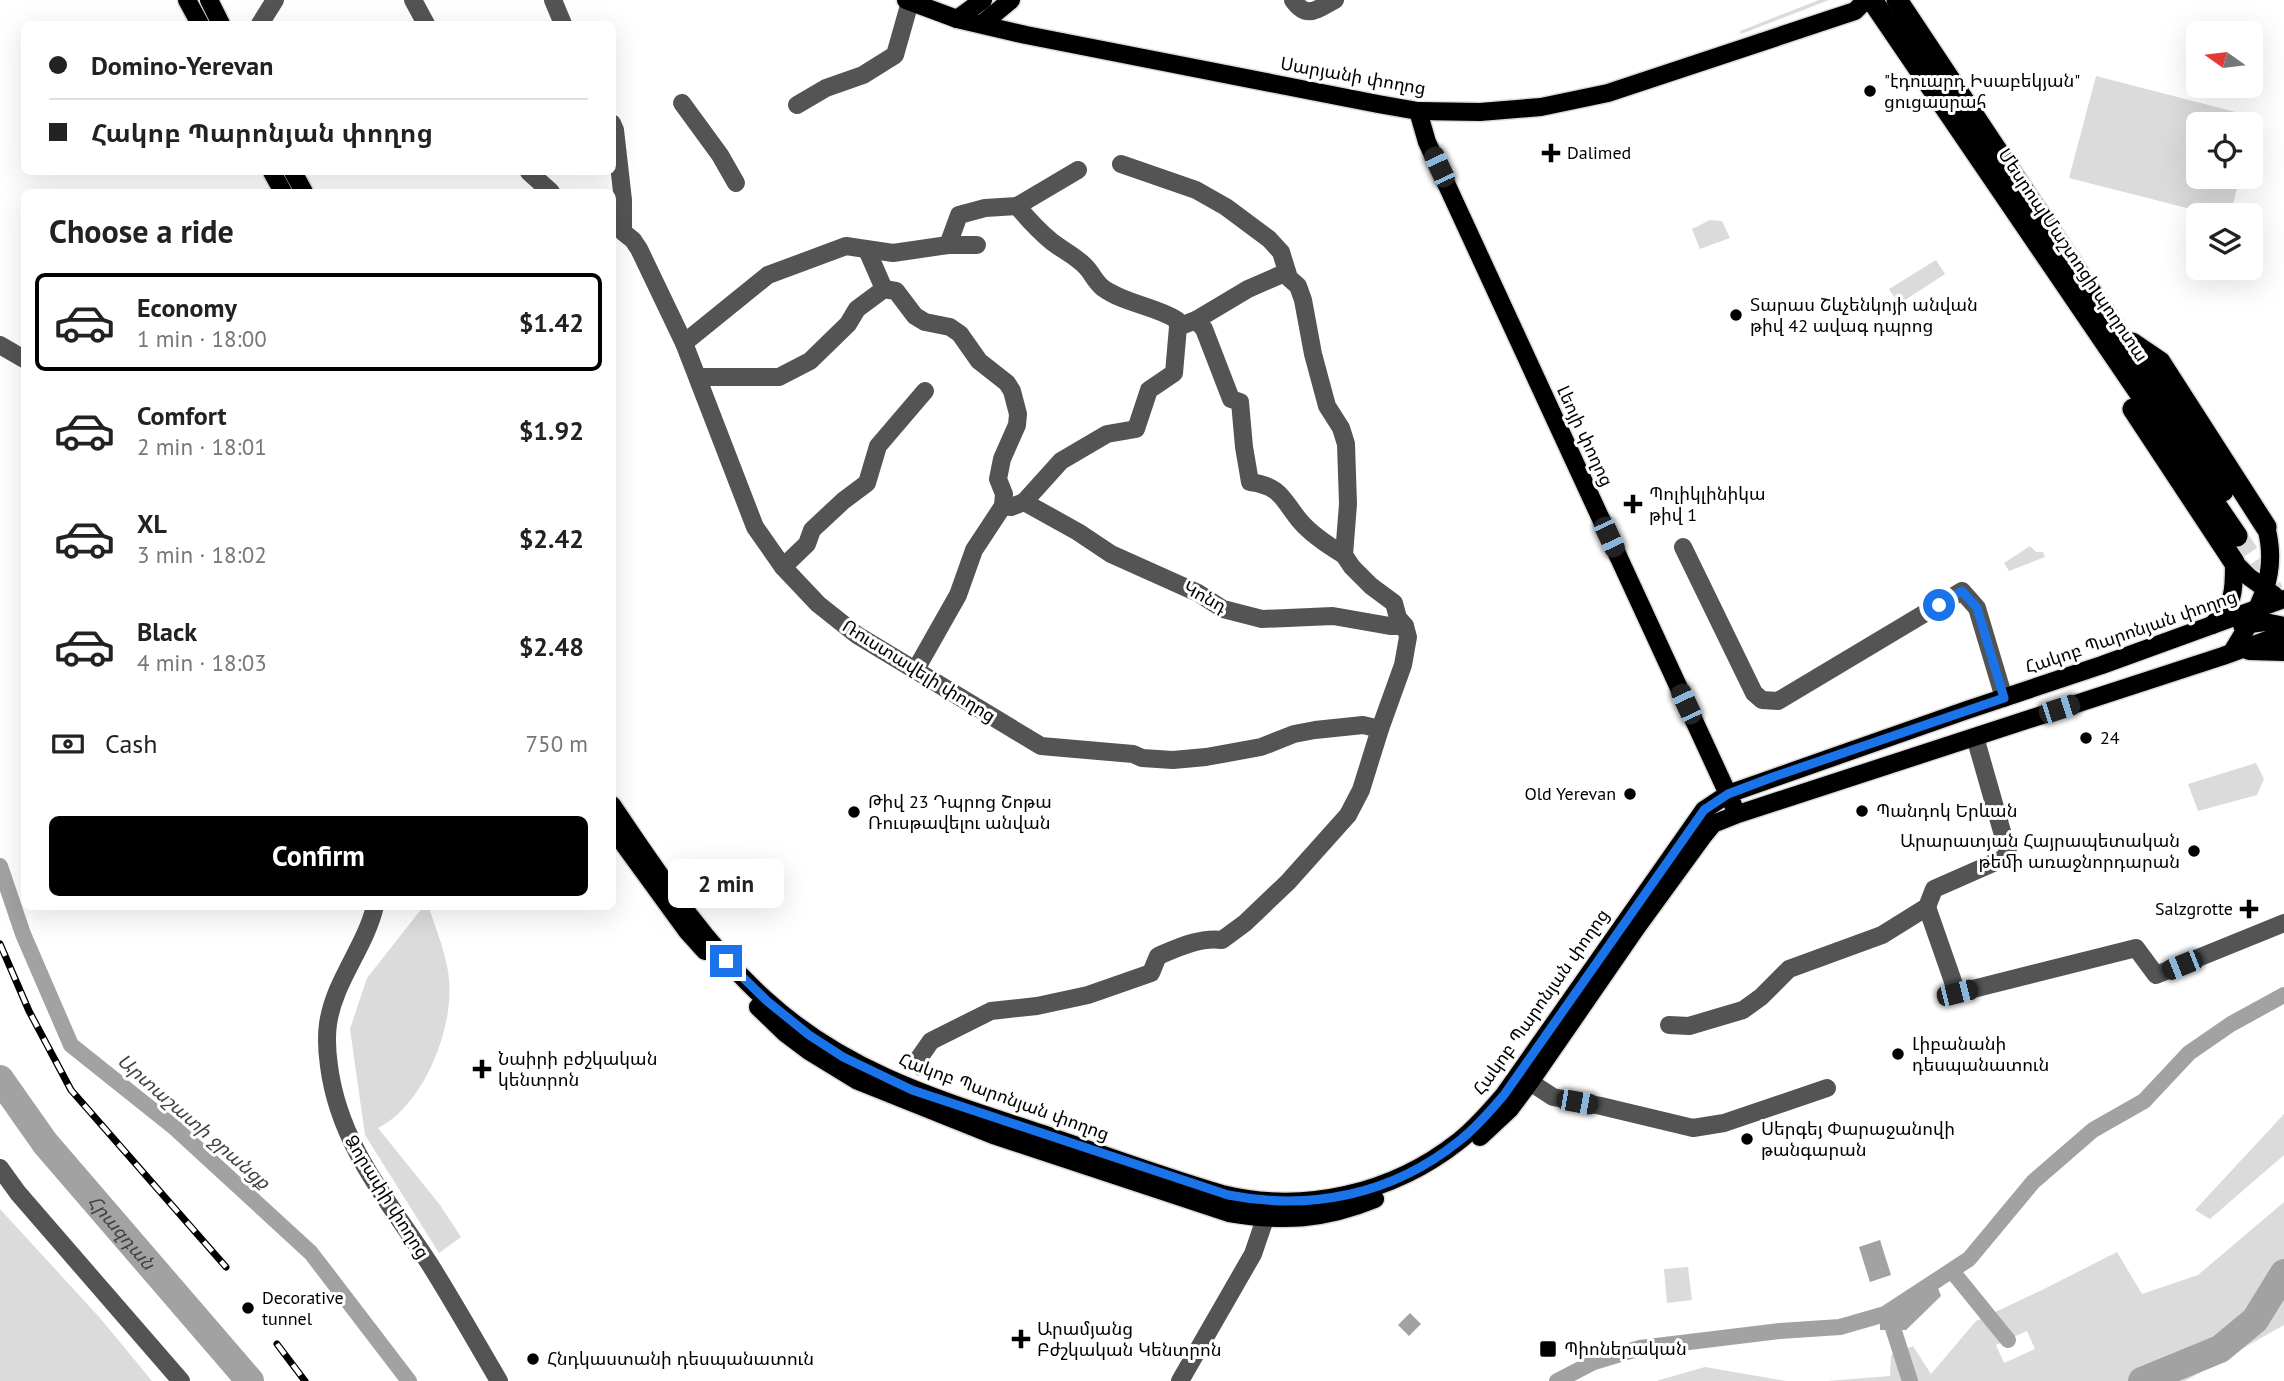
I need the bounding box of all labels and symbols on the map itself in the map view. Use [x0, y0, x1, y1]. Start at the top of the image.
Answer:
north arrow [2186, 21, 2263, 98]
street label: Սարյանի փողոց [1279, 51, 1428, 100]
place label: "էդուարդ Իսաբեկյան" ցուցասրահ [1884, 69, 2080, 113]
marker: "էդուարդ Իսաբեկյան" ցուցասրահ [1862, 83, 1878, 99]
place label: Dalimed [1567, 141, 1631, 164]
marker: Dalimed [1541, 143, 1561, 163]
car [1421, 144, 1458, 190]
street label: Մեսրոպ Մաշտոցի պողոտա [1993, 144, 2153, 366]
place label: Տարաս Շևչենկոյի անվան թիվ 42 ավագ դպրոց [1750, 293, 1978, 337]
marker: Տարաս Շևչենկոյի անվան թիվ 42 ավագ դպրոց [1728, 307, 1744, 323]
street label: Լեոյի փողոց [1552, 382, 1619, 490]
place label: Պոլիկլինիկա թիվ 1 [1649, 482, 1766, 526]
marker: Պոլիկլինիկա թիվ 1 [1623, 494, 1643, 514]
car [1591, 514, 1628, 560]
street label: Կոնդ [1180, 576, 1231, 618]
street label: Հակոբ Պարոնյան փողոց [2022, 584, 2240, 679]
route start [1923, 589, 1955, 621]
street label: Ռուստավելի փողոց [838, 614, 1000, 727]
car [1668, 681, 1705, 727]
car [2036, 693, 2083, 725]
place label: 24 [2100, 726, 2120, 749]
marker: 24 [2078, 730, 2094, 746]
place label: Old Yerevan [1525, 782, 1616, 805]
marker: Old Yerevan [1622, 786, 1638, 802]
place label: Թիվ 23 Դպրոց Շոթա Ռուսթավելու անվան [868, 790, 1052, 834]
place label: Պանդոկ Երևան [1876, 799, 2017, 822]
marker: Պանդոկ Երևան [1854, 803, 1870, 819]
marker: Թիվ 23 Դպրոց Շոթա Ռուսթավելու անվան [846, 804, 862, 820]
place label: Արարատյան Հայրապետական թեմի առաջնորդարան [1900, 829, 2180, 873]
marker: Արարատյան Հայրապետական թեմի առաջնորդարան [2186, 843, 2202, 859]
callout: 2 min [668, 860, 784, 908]
place label: Salzgrotte [2155, 897, 2233, 920]
marker: Salzgrotte [2239, 899, 2259, 919]
street label: Հակոբ Պարոնյան փողոց [1467, 904, 1614, 1099]
route end [710, 945, 742, 977]
car [2159, 947, 2206, 983]
car [1935, 978, 1980, 1008]
place label: Լիբանանի դեսպանատուն [1912, 1032, 2049, 1076]
marker: Լիբանանի դեսպանատուն [1890, 1046, 1906, 1062]
place label: Նաիրի բժշկական կենտրոն [498, 1047, 657, 1091]
water label: Արտաշատի ջրանցք [113, 1048, 276, 1194]
street label: Հակոբ Պարոնյան փողոց [896, 1048, 1113, 1145]
marker: Նաիրի բժշկական կենտրոն [472, 1059, 492, 1079]
car [1555, 1088, 1600, 1116]
place label: Սերգեյ Փարաջանովի թանգարան [1761, 1117, 1955, 1161]
street label: Ձորափի փողոց [340, 1131, 435, 1263]
marker: Սերգեյ Փարաջանովի թանգարան [1739, 1131, 1755, 1147]
water label: Հրազդան [83, 1190, 162, 1276]
place label: Decorative tunnel [262, 1286, 344, 1330]
marker: Decorative tunnel [240, 1300, 256, 1316]
place label: Արամյանց Բժշկական Կենտրոն [1037, 1317, 1221, 1361]
marker: Արամյանց Բժշկական Կենտրոն [1011, 1329, 1031, 1349]
place label: Պիոներական [1564, 1337, 1687, 1360]
marker: Պիոներական [1538, 1339, 1558, 1359]
place label: Հնդկաստանի դեսպանատուն [547, 1347, 814, 1370]
marker: Հնդկաստանի դեսպանատուն [525, 1351, 541, 1367]

